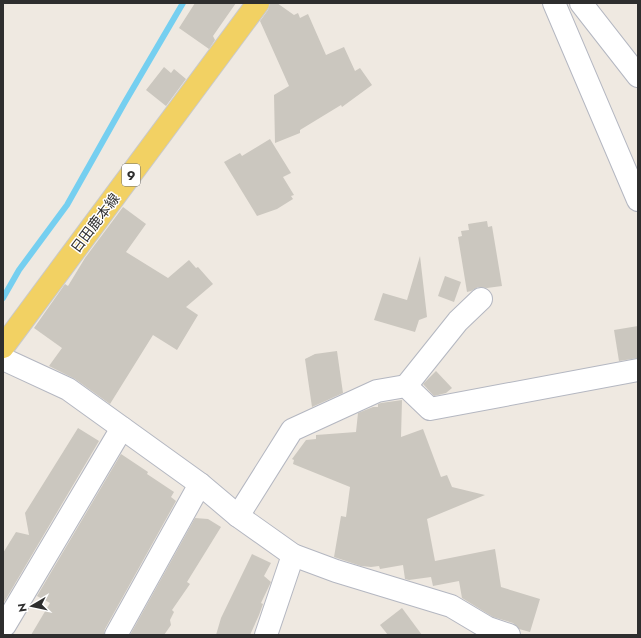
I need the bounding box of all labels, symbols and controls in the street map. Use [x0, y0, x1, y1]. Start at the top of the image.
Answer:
road number: 9 [122, 164, 140, 186]
street label: 日田鹿本線 [66, 189, 124, 257]
north arrow [12, 586, 52, 626]
text: N [14, 602, 31, 613]

